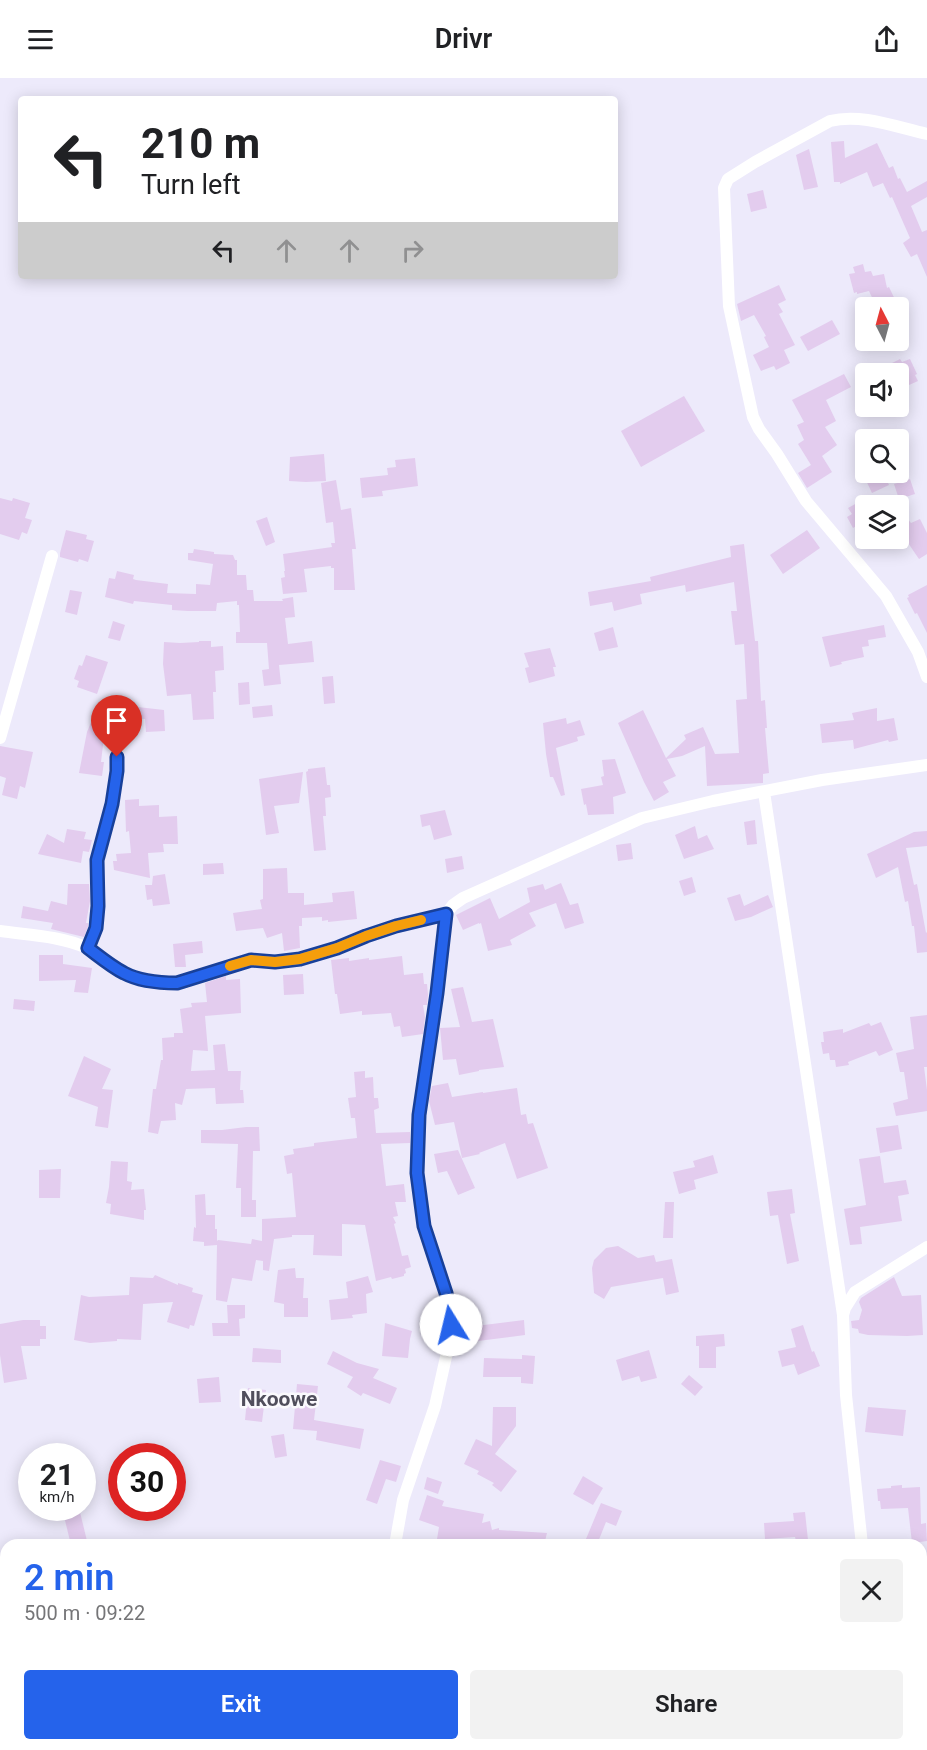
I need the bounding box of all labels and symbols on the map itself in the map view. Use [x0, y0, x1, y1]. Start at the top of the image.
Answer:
north arrow [855, 297, 909, 351]
pin [91, 695, 142, 757]
position arrow [419, 1293, 483, 1357]
district label: Nkoowe [241, 1387, 317, 1411]
speed limit sign: 30 [108, 1443, 186, 1521]

